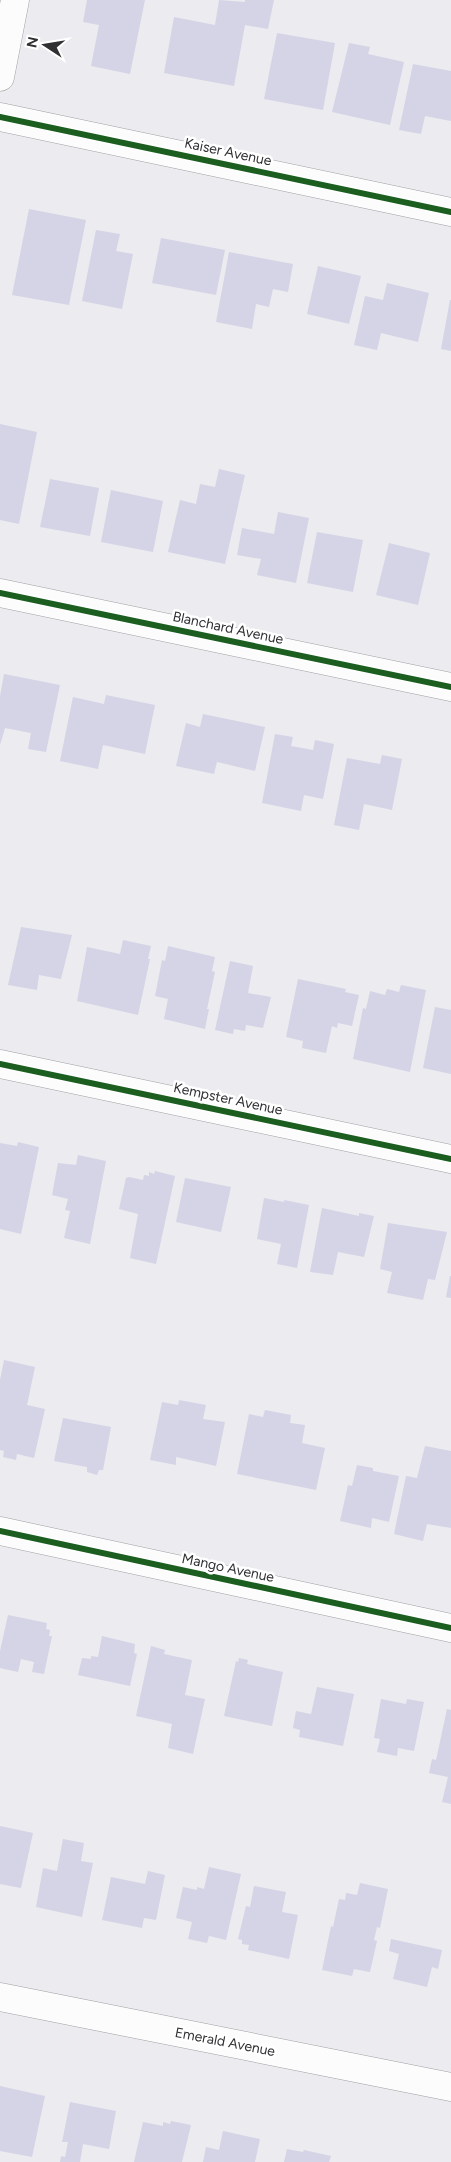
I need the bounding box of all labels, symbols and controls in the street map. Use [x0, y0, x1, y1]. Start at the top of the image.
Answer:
north arrow [20, 20, 70, 70]
text: N [23, 35, 42, 49]
street label: Kaiser Avenue [183, 134, 273, 170]
street label: Blanchard Avenue [171, 608, 285, 648]
street label: Kempster Avenue [172, 1079, 285, 1119]
street label: Mango Avenue [180, 1550, 276, 1586]
street label: Emerald Avenue [173, 2024, 277, 2060]

